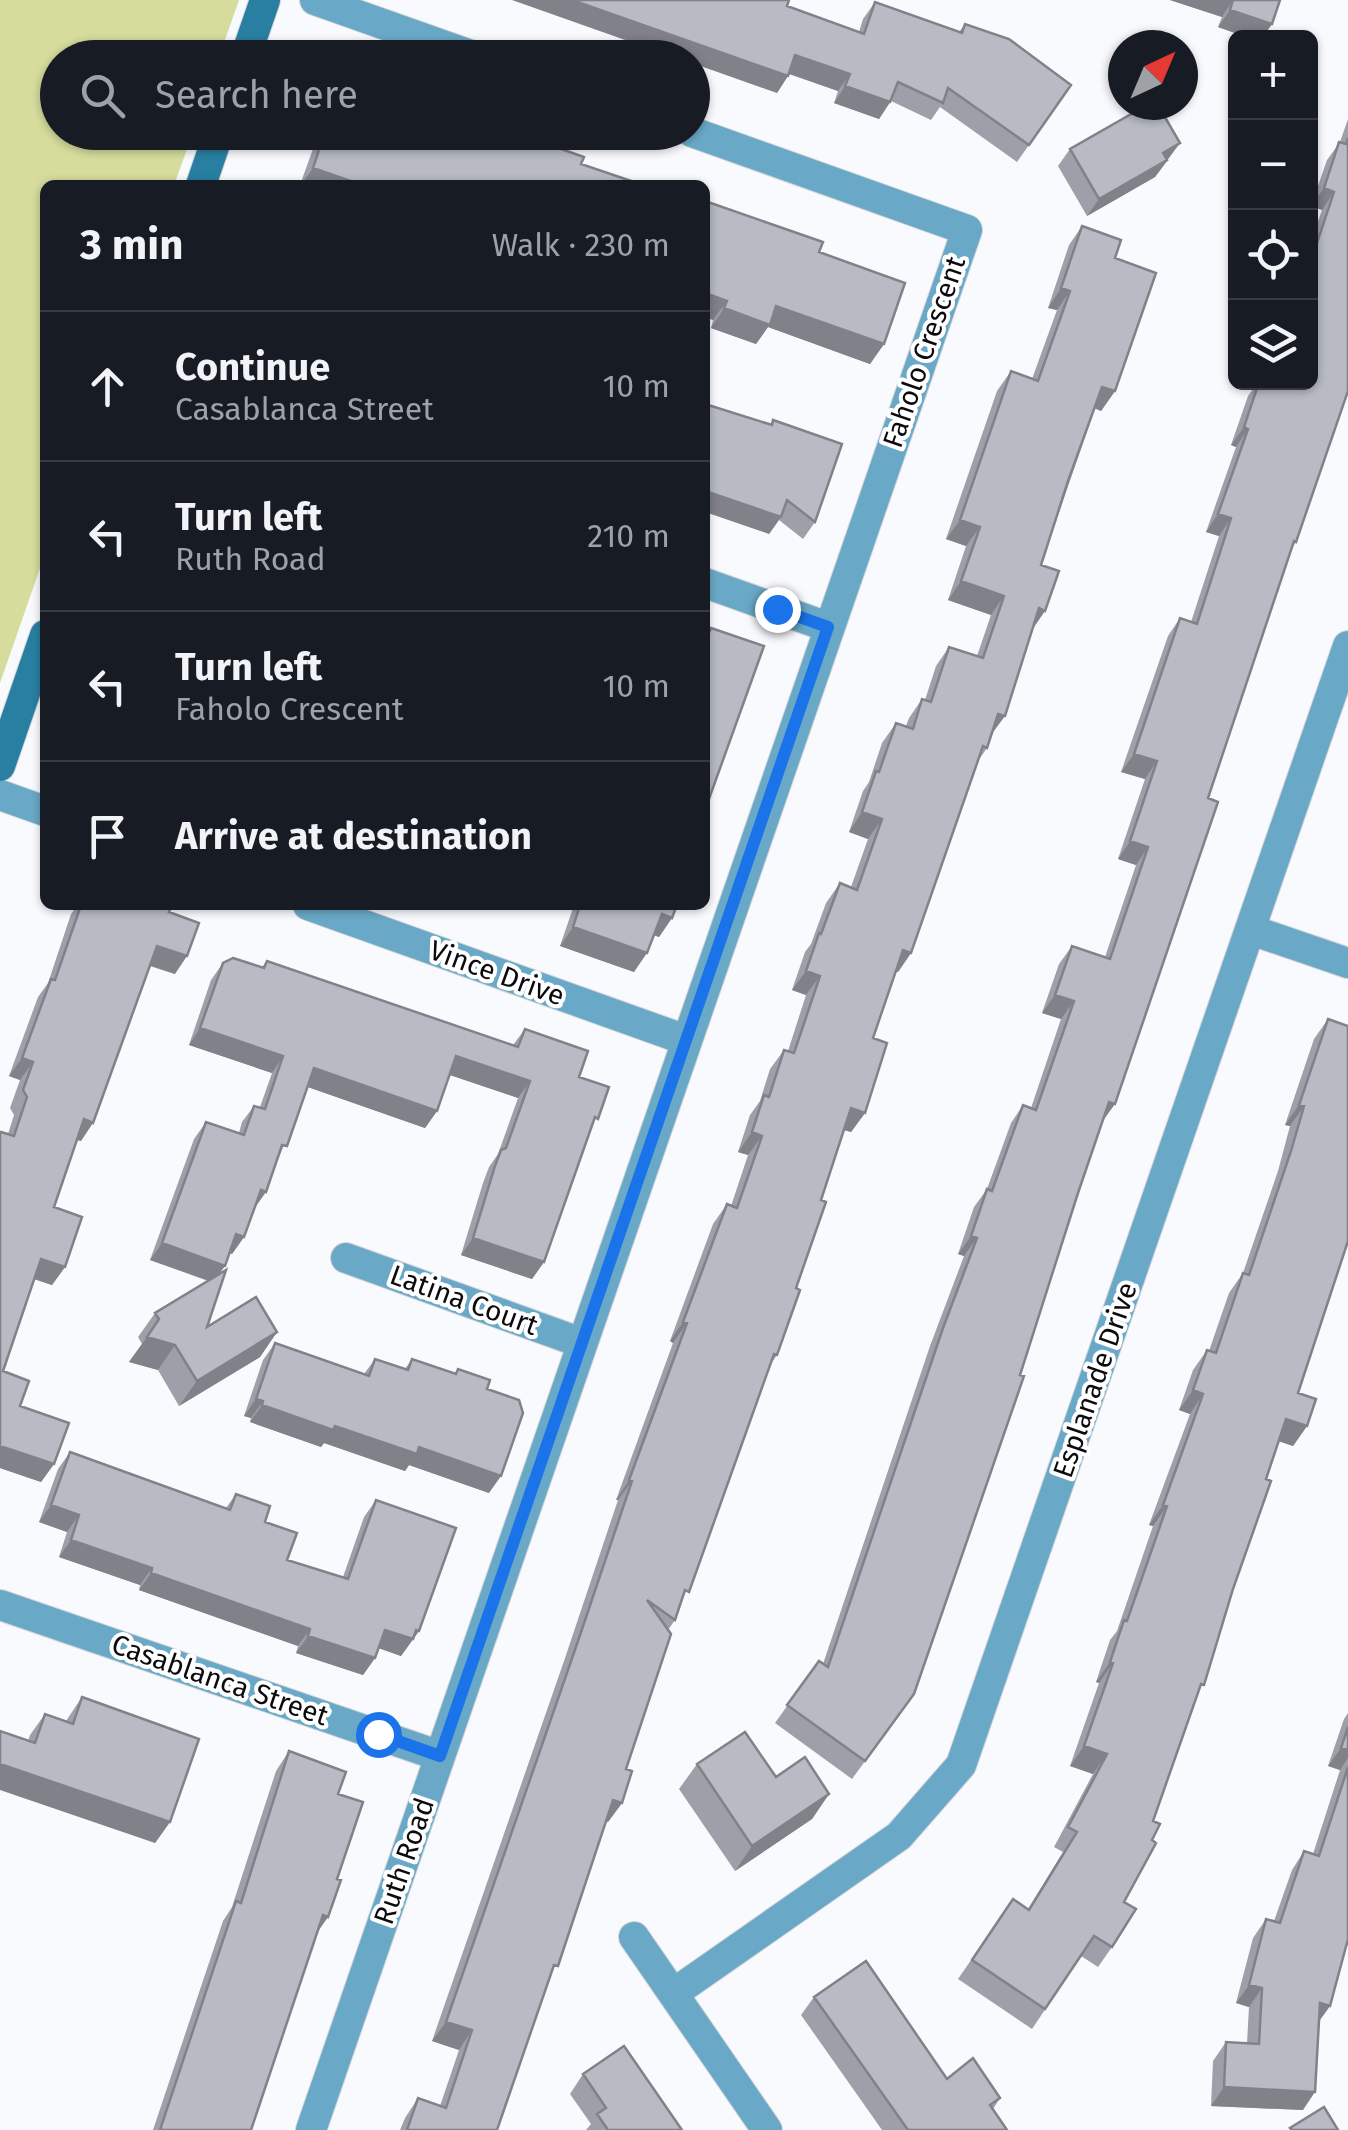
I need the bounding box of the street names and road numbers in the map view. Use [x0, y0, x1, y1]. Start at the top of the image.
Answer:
street label: Faholo Crescent [876, 251, 972, 452]
street label: Vince Drive [425, 933, 569, 1013]
street label: Latina Court [386, 1258, 543, 1342]
street label: Esplanade Drive [1046, 1278, 1144, 1482]
street label: Casablanca Street [108, 1628, 333, 1733]
street label: Ruth Road [367, 1793, 441, 1929]

